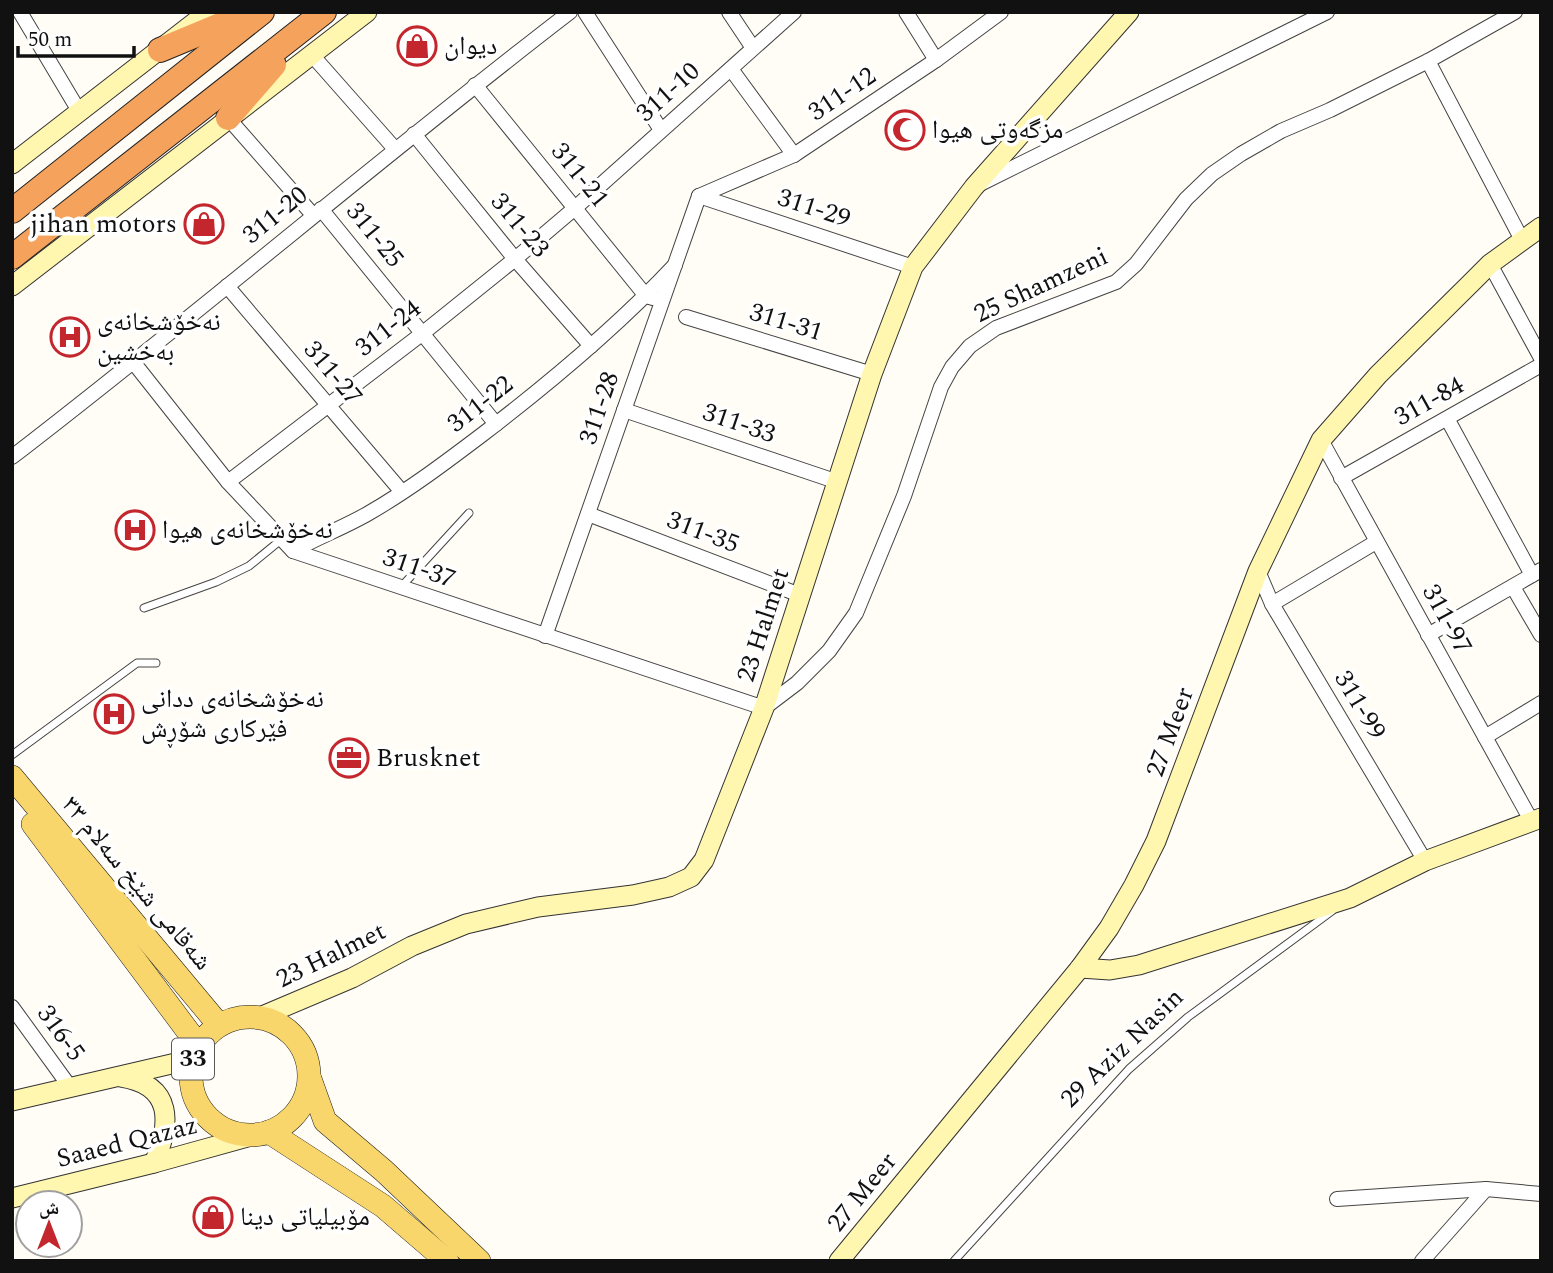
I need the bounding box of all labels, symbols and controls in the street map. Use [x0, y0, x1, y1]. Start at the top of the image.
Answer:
scale bar [18, 14, 133, 58]
text: 50 m [28, 24, 72, 56]
shop icon: دیوان [396, 25, 438, 67]
place label: دیوان [444, 26, 497, 66]
street label: 311-10 [627, 52, 709, 132]
street label: 311-12 [800, 57, 884, 131]
mosque icon: مزگەوتی هیوا [884, 109, 926, 151]
place label: مزگەوتی هیوا [932, 110, 1063, 150]
street label: 311-21 [541, 133, 619, 217]
street label: 311-20 [233, 176, 317, 254]
street label: 311-29 [772, 177, 856, 239]
street label: 311-23 [481, 184, 559, 266]
street label: 311-25 [336, 193, 414, 277]
shop icon: jihan motors [183, 203, 225, 245]
place label: jihan motors [30, 204, 177, 244]
street label: 25 Shamzeni [967, 236, 1115, 334]
street label: 311-24 [346, 289, 430, 367]
street label: 311-31 [744, 292, 828, 352]
place label: نەخۆشخانەی بەخشین [97, 302, 221, 372]
hospital icon: نەخۆشخانەی بەخشین [49, 316, 91, 358]
street label: 311-27 [294, 332, 372, 414]
street label: 311-22 [438, 365, 522, 443]
street label: 311-84 [1387, 365, 1471, 437]
street label: 311-28 [568, 366, 630, 450]
street label: 311-33 [697, 392, 781, 454]
street label: 311-35 [661, 500, 745, 564]
hospital icon: نەخۆشخانەی هیوا [114, 509, 156, 551]
place label: نەخۆشخانەی هیوا [162, 510, 333, 550]
street label: 311-37 [377, 537, 461, 599]
street label: 23 Halmet [726, 563, 800, 687]
street label: 311-97 [1411, 577, 1483, 661]
street label: 311-99 [1324, 663, 1396, 747]
place label: نەخۆشخانەی ددانی فێرکاری شۆڕش [141, 679, 324, 749]
street label: 27 Meer [1135, 681, 1205, 783]
hospital icon: نەخۆشخانەی ددانی فێرکاری شۆڕش [93, 693, 135, 735]
office icon: Brusknet [328, 737, 370, 779]
place label: Brusknet [376, 738, 481, 778]
street label: شەقامی شێخ سەلام ٣٣ [52, 787, 222, 979]
street label: 23 Halmet [269, 911, 393, 999]
street label: 29 Aziz Nasin [1051, 978, 1193, 1118]
street label: 316-5 [27, 996, 95, 1070]
road number: 33 [172, 1038, 214, 1079]
street label: Saaed Qazaz [52, 1105, 202, 1179]
street label: 27 Meer [817, 1143, 907, 1241]
north arrow [14, 1189, 84, 1259]
text: ش [39, 1194, 59, 1223]
shop icon: مۆبیلیاتی دینا [192, 1196, 234, 1238]
place label: مۆبیلیاتی دینا [240, 1197, 370, 1237]

